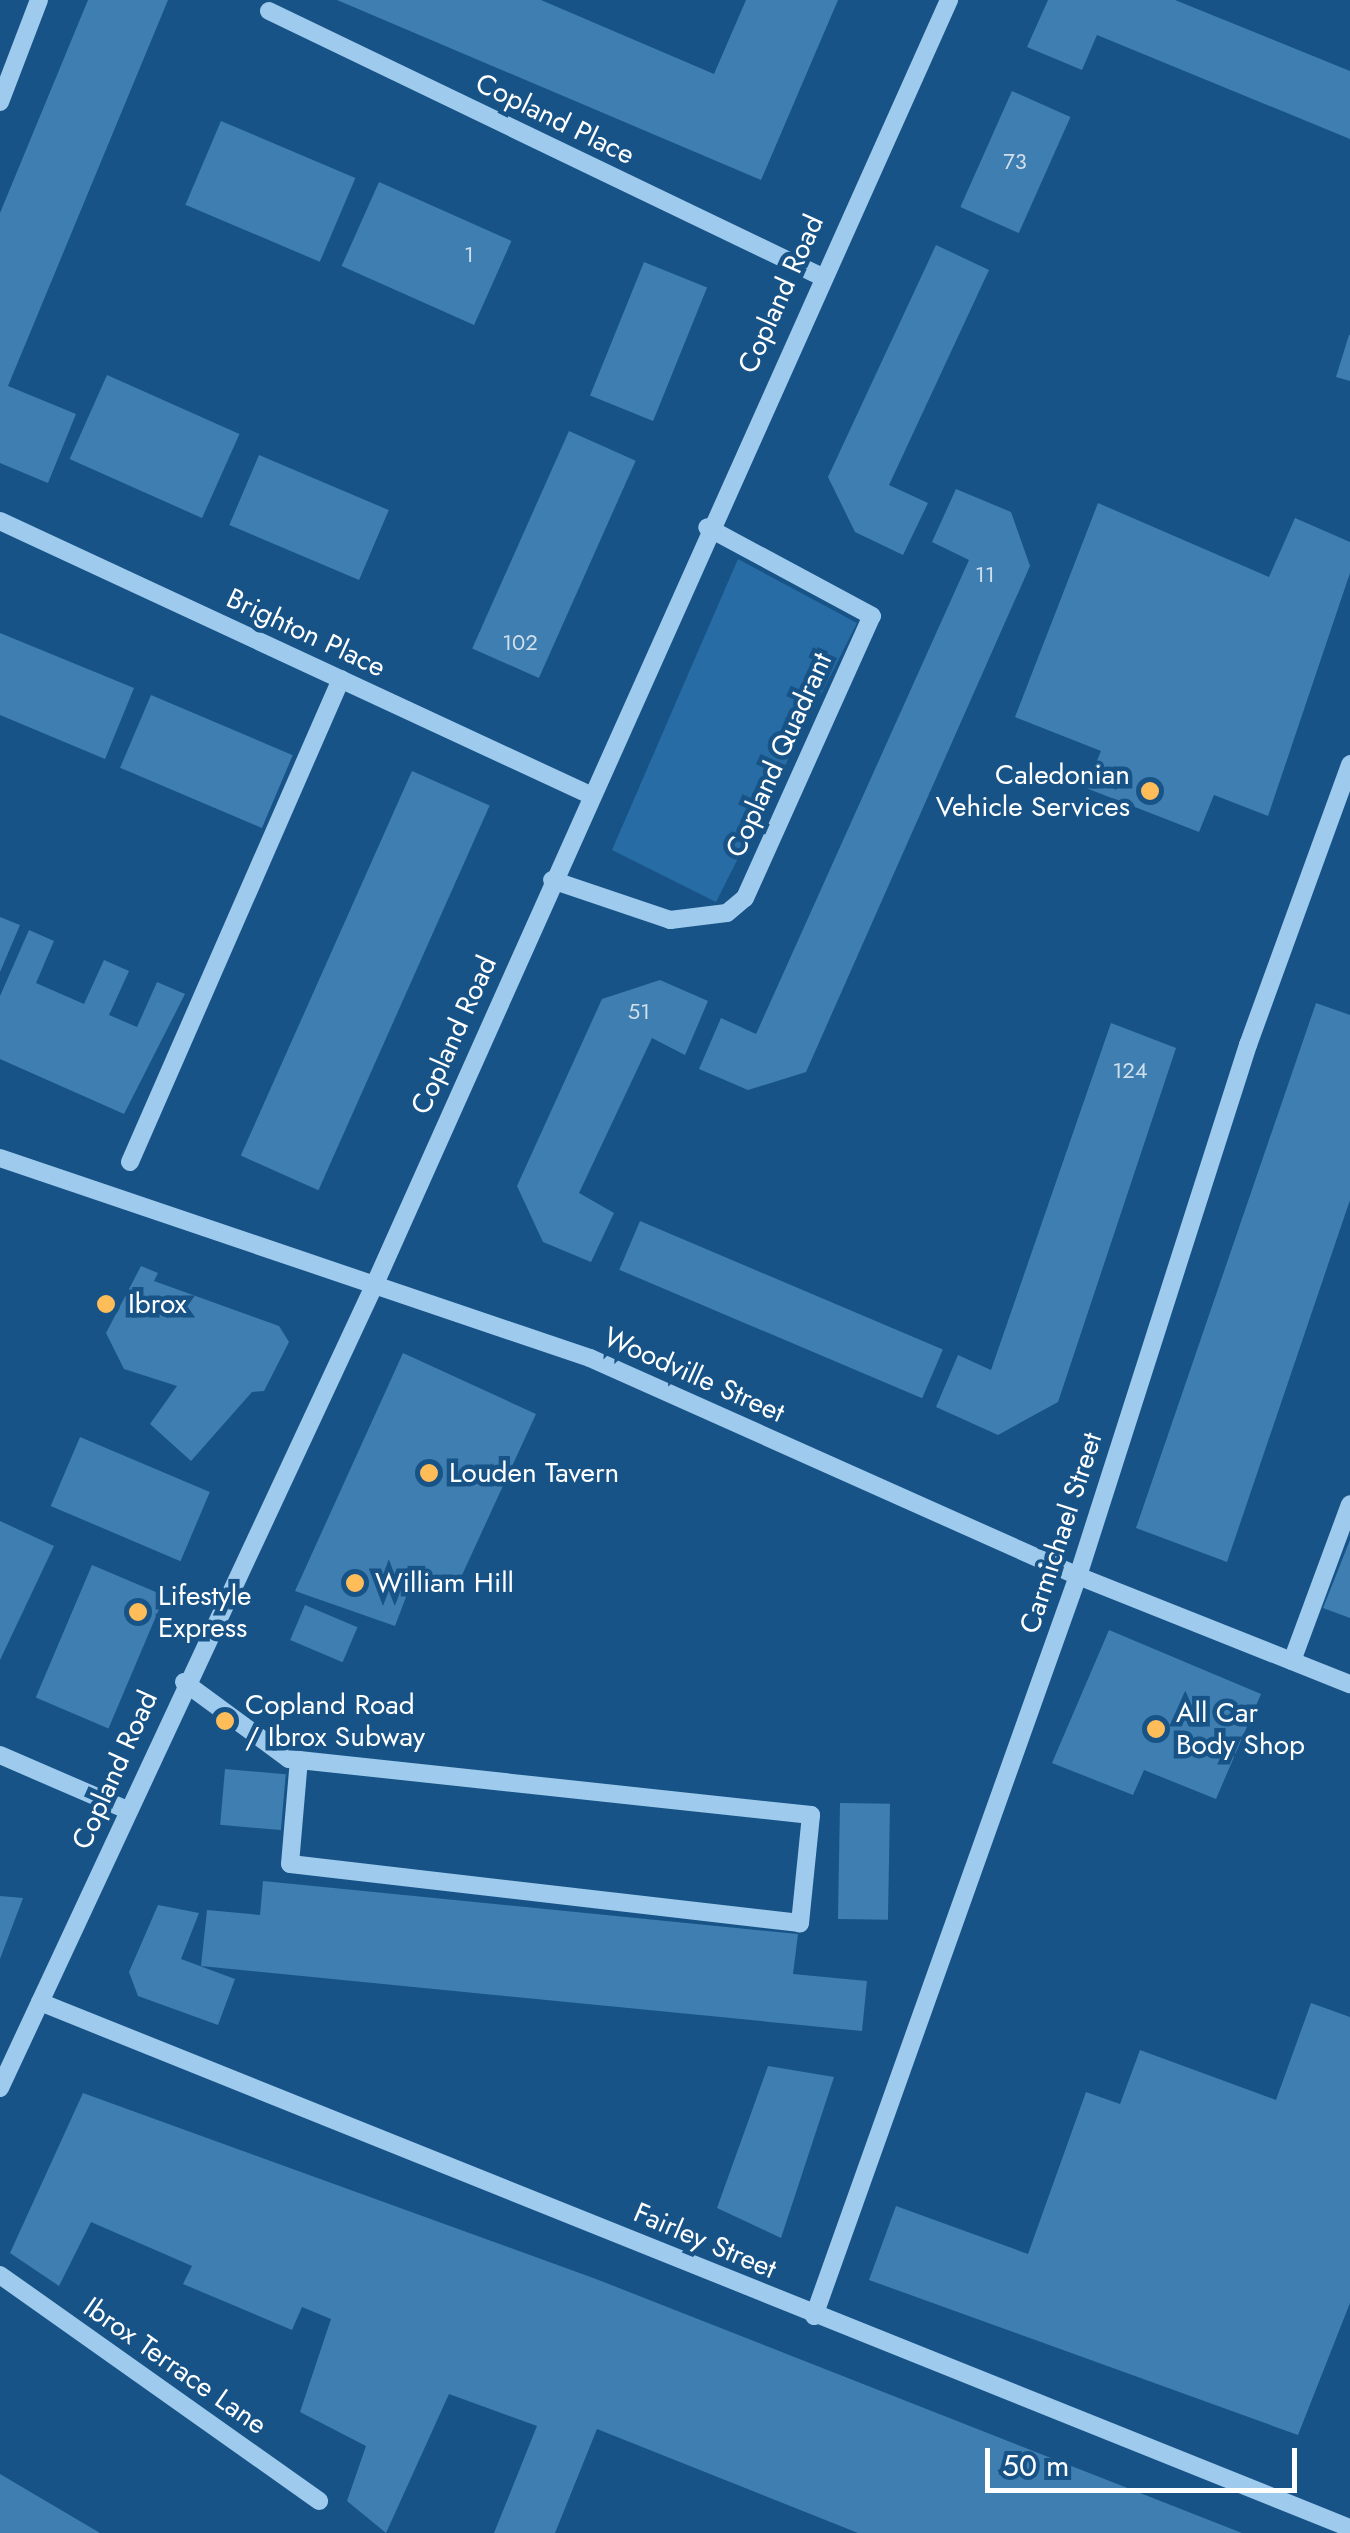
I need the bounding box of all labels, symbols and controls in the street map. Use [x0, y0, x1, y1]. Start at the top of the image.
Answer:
street label: Copland Place [470, 66, 640, 172]
house number: 73 [1003, 149, 1027, 175]
street label: Copland Road [731, 210, 831, 378]
house number: 1 [464, 242, 474, 268]
house number: 11 [975, 562, 995, 588]
street label: Brighton Place [221, 582, 391, 684]
house number: 102 [502, 630, 538, 656]
street label: Copland Quadrant [719, 648, 839, 862]
place label: Caledonian Vehicle Services [936, 758, 1130, 824]
marker: Caledonian Vehicle Services [1139, 780, 1161, 802]
street label: Copland Road [404, 951, 504, 1119]
house number: 51 [628, 999, 650, 1025]
house number: 124 [1112, 1058, 1148, 1084]
place label: Ibrox [128, 1287, 187, 1321]
marker: Ibrox [93, 1291, 119, 1317]
street label: Woodville Street [598, 1320, 790, 1430]
street label: Carmichael Street [1013, 1428, 1109, 1638]
place label: Louden Tavern [449, 1456, 619, 1490]
marker: Louden Tavern [418, 1462, 440, 1484]
place label: William Hill [375, 1566, 514, 1600]
marker: William Hill [344, 1572, 366, 1594]
place label: Lifestyle Express [158, 1579, 251, 1645]
marker: Lifestyle Express [127, 1601, 149, 1623]
street label: Copland Road [65, 1686, 165, 1854]
place label: Copland Road / Ibrox Subway [245, 1688, 425, 1754]
place label: All Car Body Shop [1176, 1696, 1305, 1762]
marker: Copland Road / Ibrox Subway [214, 1710, 236, 1732]
marker: All Car Body Shop [1145, 1718, 1167, 1740]
street label: Fairley Street [629, 2196, 781, 2286]
street label: Ibrox Terrace Lane [77, 2290, 273, 2442]
scale bar [990, 2428, 1302, 2490]
text: 50 m [1002, 2444, 1069, 2487]

